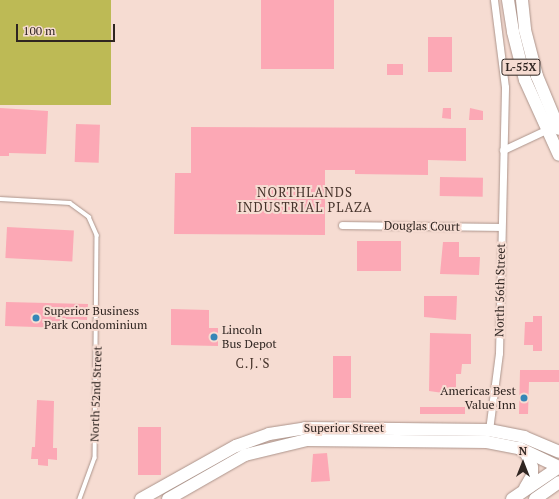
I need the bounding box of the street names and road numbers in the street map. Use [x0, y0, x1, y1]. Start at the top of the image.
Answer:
road number: L-55X [501, 58, 541, 76]
street label: Douglas Court [384, 218, 460, 234]
street label: North 56th Street [492, 243, 508, 337]
street label: North 52nd Street [87, 346, 105, 442]
street label: Superior Street [304, 421, 384, 435]

